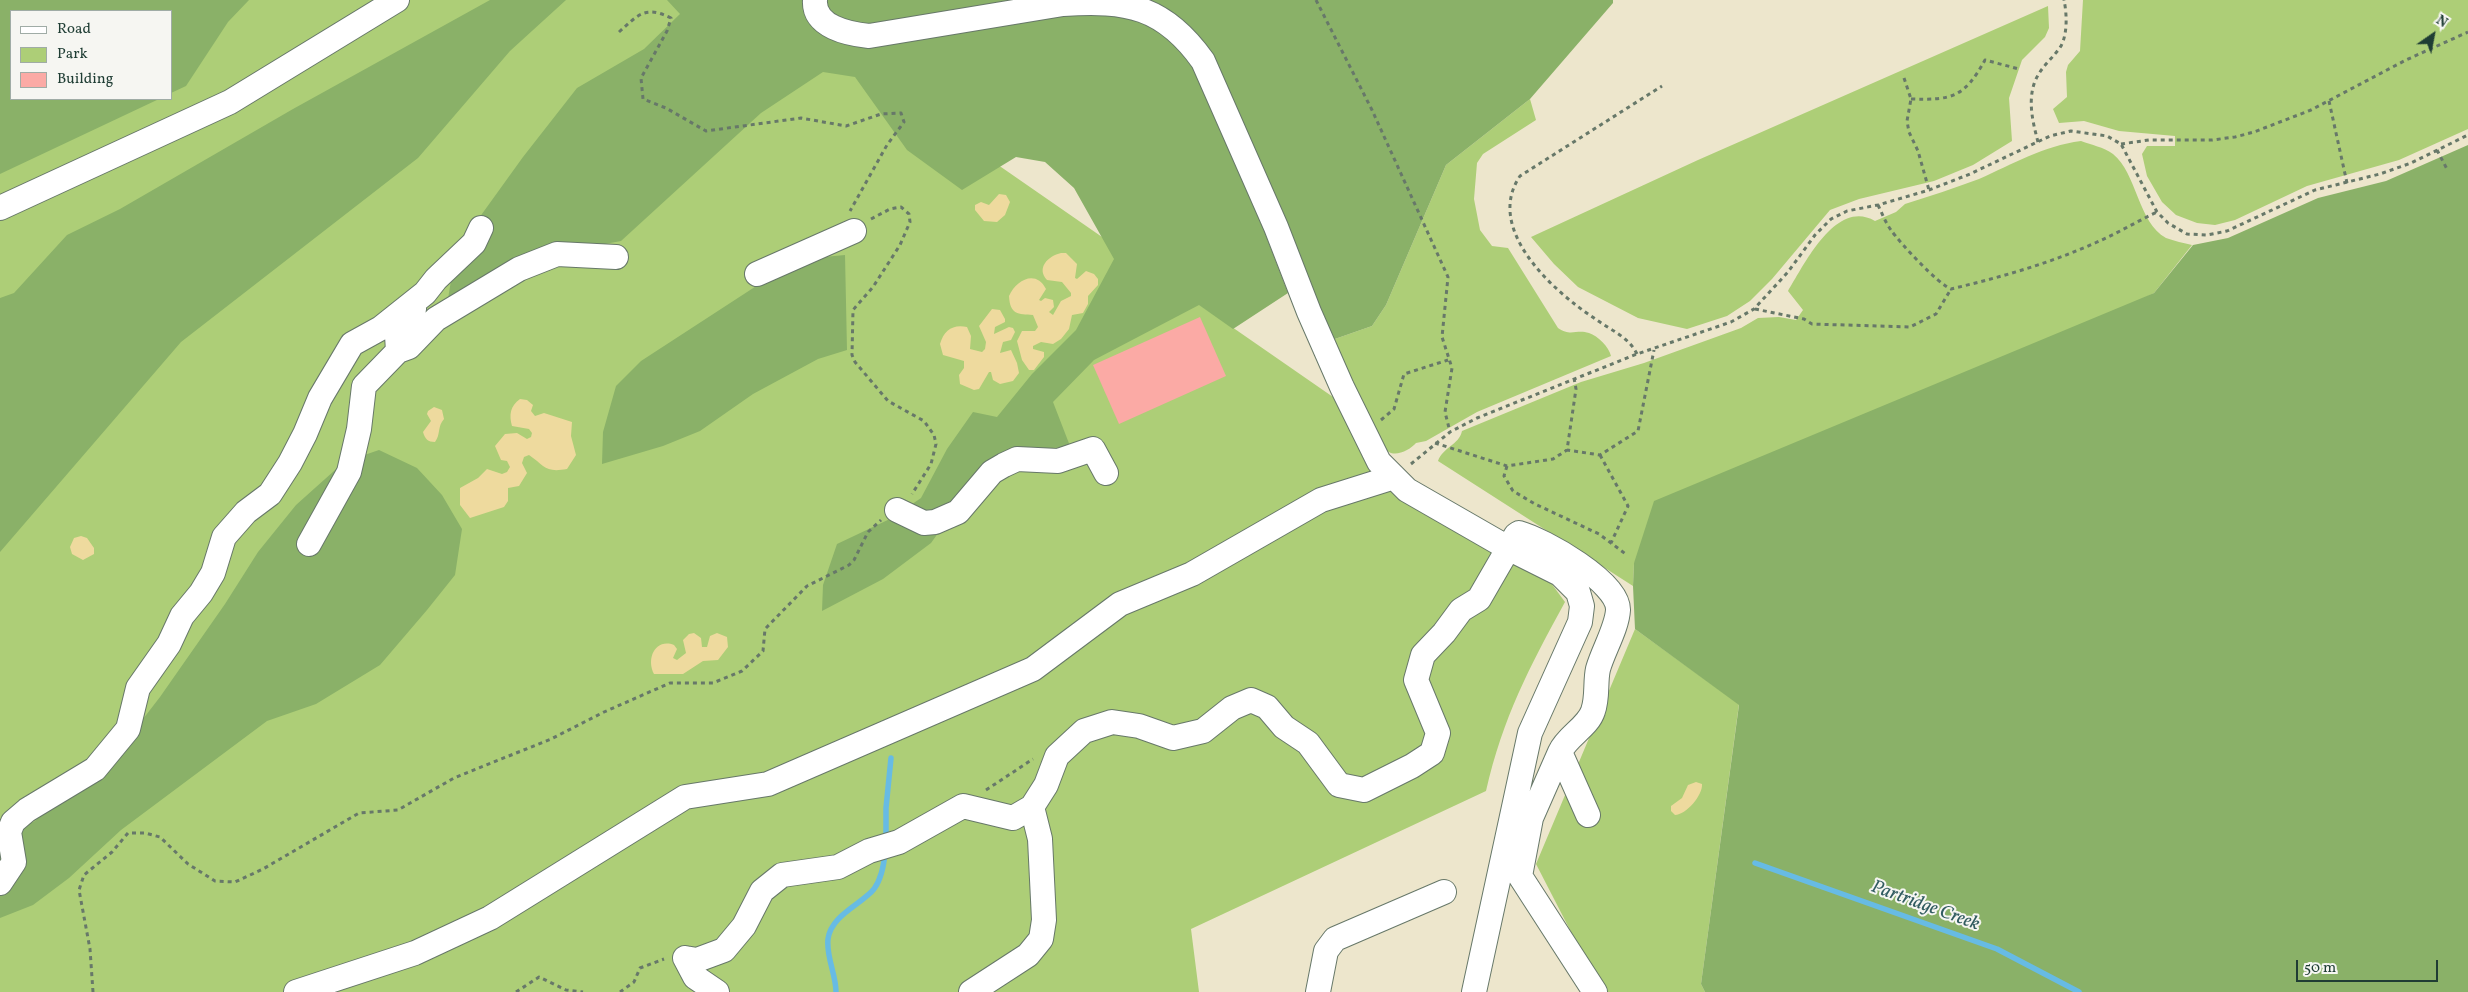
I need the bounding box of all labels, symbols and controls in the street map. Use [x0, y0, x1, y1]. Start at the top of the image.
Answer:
legend [10, 10, 172, 100]
north arrow [2408, 10, 2458, 60]
text: N [2432, 11, 2451, 33]
text: Road [57, 19, 91, 40]
text: Park [57, 44, 88, 65]
text: Building [57, 69, 113, 90]
water label: Partridge Creek [1868, 877, 1982, 937]
scale bar [2298, 950, 2440, 982]
text: 50 m [2304, 958, 2336, 979]

